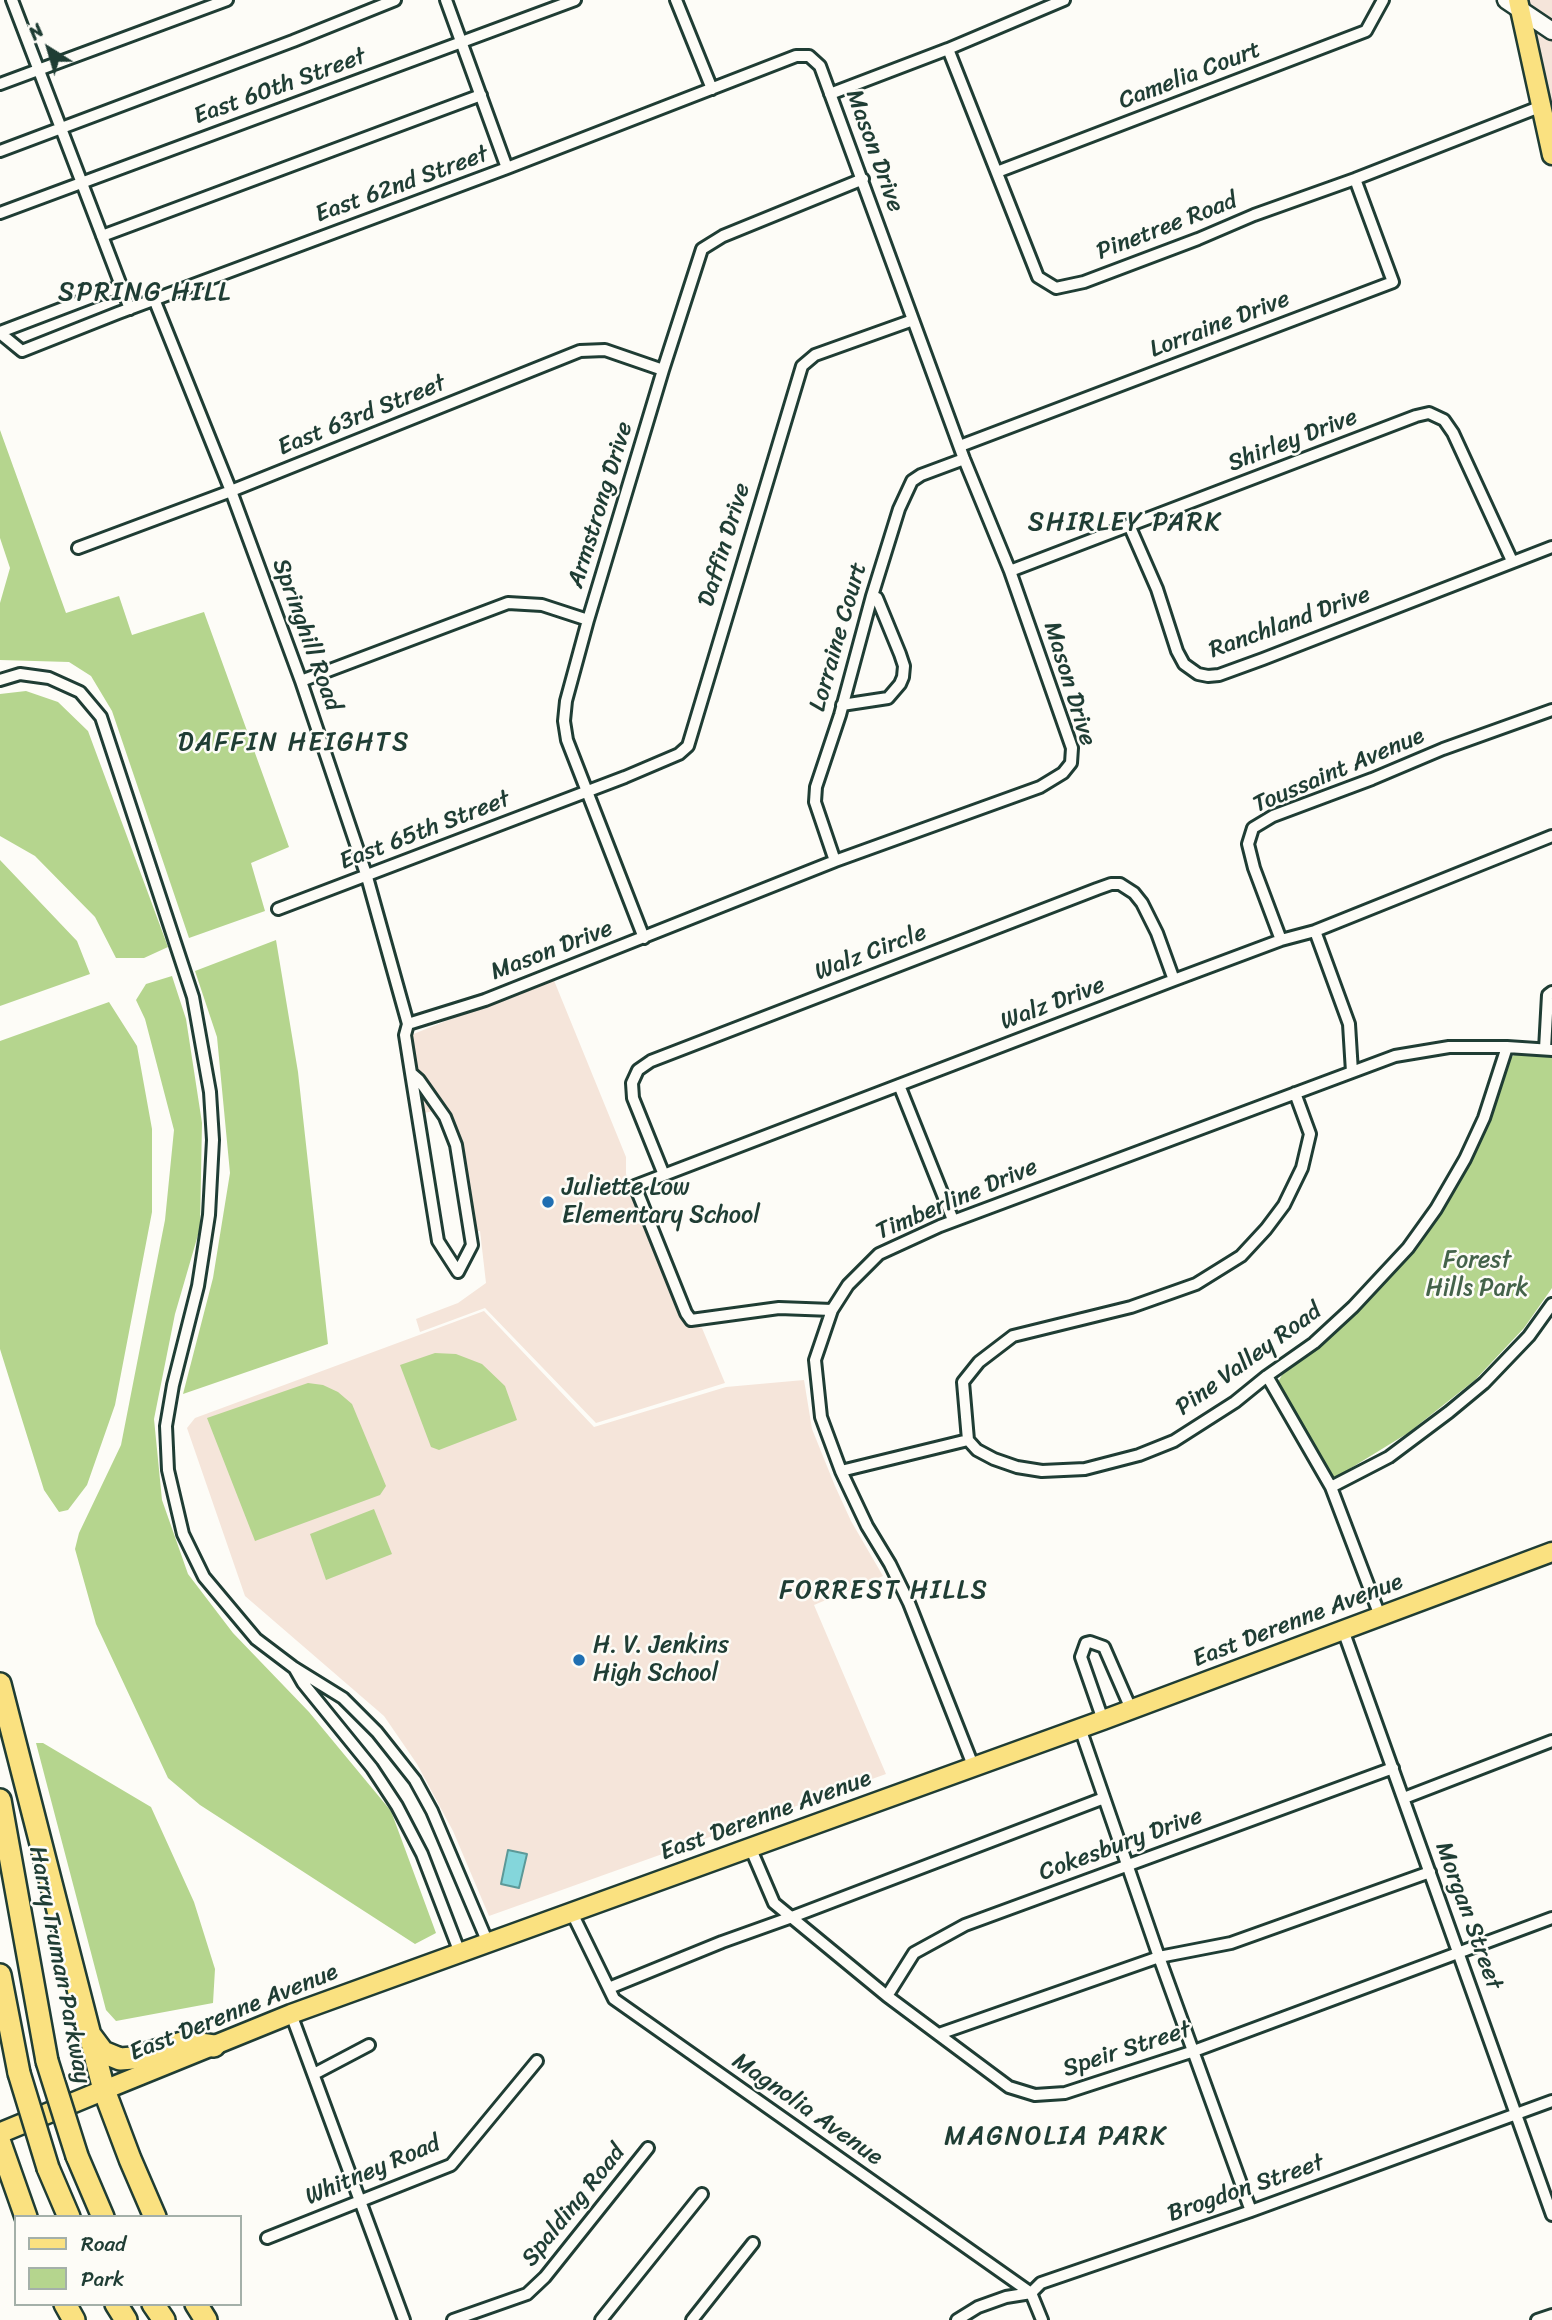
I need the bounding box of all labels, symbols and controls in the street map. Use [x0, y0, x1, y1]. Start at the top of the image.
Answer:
north arrow [14, 14, 84, 84]
text: N [21, 15, 51, 49]
street label: Camelia Court [1115, 36, 1265, 116]
street label: East 60th Street [190, 43, 370, 131]
street label: Mason Drive [839, 86, 909, 216]
street label: East 62nd Street [311, 140, 493, 230]
street label: Pinetree Road [1093, 187, 1241, 267]
district label: SPRING HILL [60, 277, 230, 309]
street label: Lorraine Drive [1146, 285, 1294, 365]
street label: East 63rd Street [274, 369, 450, 463]
street label: Shirley Drive [1224, 403, 1362, 479]
street label: Armstrong Drive [562, 419, 640, 591]
street label: Daffin Drive [693, 480, 757, 610]
district label: SHIRLEY PARK [1029, 507, 1221, 539]
street label: Springhill Road [265, 555, 347, 715]
street label: Lorraine Court [804, 559, 874, 715]
street label: Ranchland Drive [1206, 581, 1374, 665]
street label: Mason Drive [1036, 618, 1102, 750]
street label: Toussaint Avenue [1249, 722, 1429, 820]
district label: DAFFIN HEIGHTS [182, 727, 406, 759]
street label: East 65th Street [336, 785, 514, 877]
street label: Mason Drive [487, 915, 617, 987]
street label: Walz Circle [811, 918, 931, 988]
street label: Walz Drive [997, 971, 1109, 1037]
street label: Timberline Drive [872, 1153, 1042, 1247]
place label: Juliette Low Elementary School [562, 1174, 760, 1230]
marker: Juliette Low Elementary School [540, 1194, 556, 1210]
park label: Forest Hills Park [1426, 1247, 1528, 1303]
street label: Pine Valley Road [1170, 1297, 1328, 1423]
street label: East Derenne Avenue [1189, 1568, 1407, 1674]
district label: FORREST HILLS [781, 1575, 987, 1607]
place label: H. V. Jenkins High School [593, 1632, 729, 1688]
marker: H. V. Jenkins High School [571, 1652, 587, 1668]
street label: East Derenne Avenue [657, 1764, 875, 1868]
street label: Cokesbury Drive [1035, 1802, 1207, 1888]
street label: Morgan Street [1428, 1838, 1508, 1994]
street label: Harry Truman Parkway [22, 1844, 96, 2086]
street label: East Derenne Avenue [126, 1958, 342, 2068]
street label: Speir Street [1060, 2016, 1194, 2084]
street label: Magnolia Avenue [726, 2047, 888, 2173]
district label: MAGNOLIA PARK [947, 2121, 1165, 2153]
street label: Whitney Road [301, 2130, 445, 2212]
street label: Spalding Road [516, 2139, 632, 2273]
street label: Brogdon Street [1164, 2149, 1328, 2229]
legend [14, 2215, 242, 2306]
text: Road [81, 2225, 126, 2263]
text: Park [81, 2260, 124, 2298]

